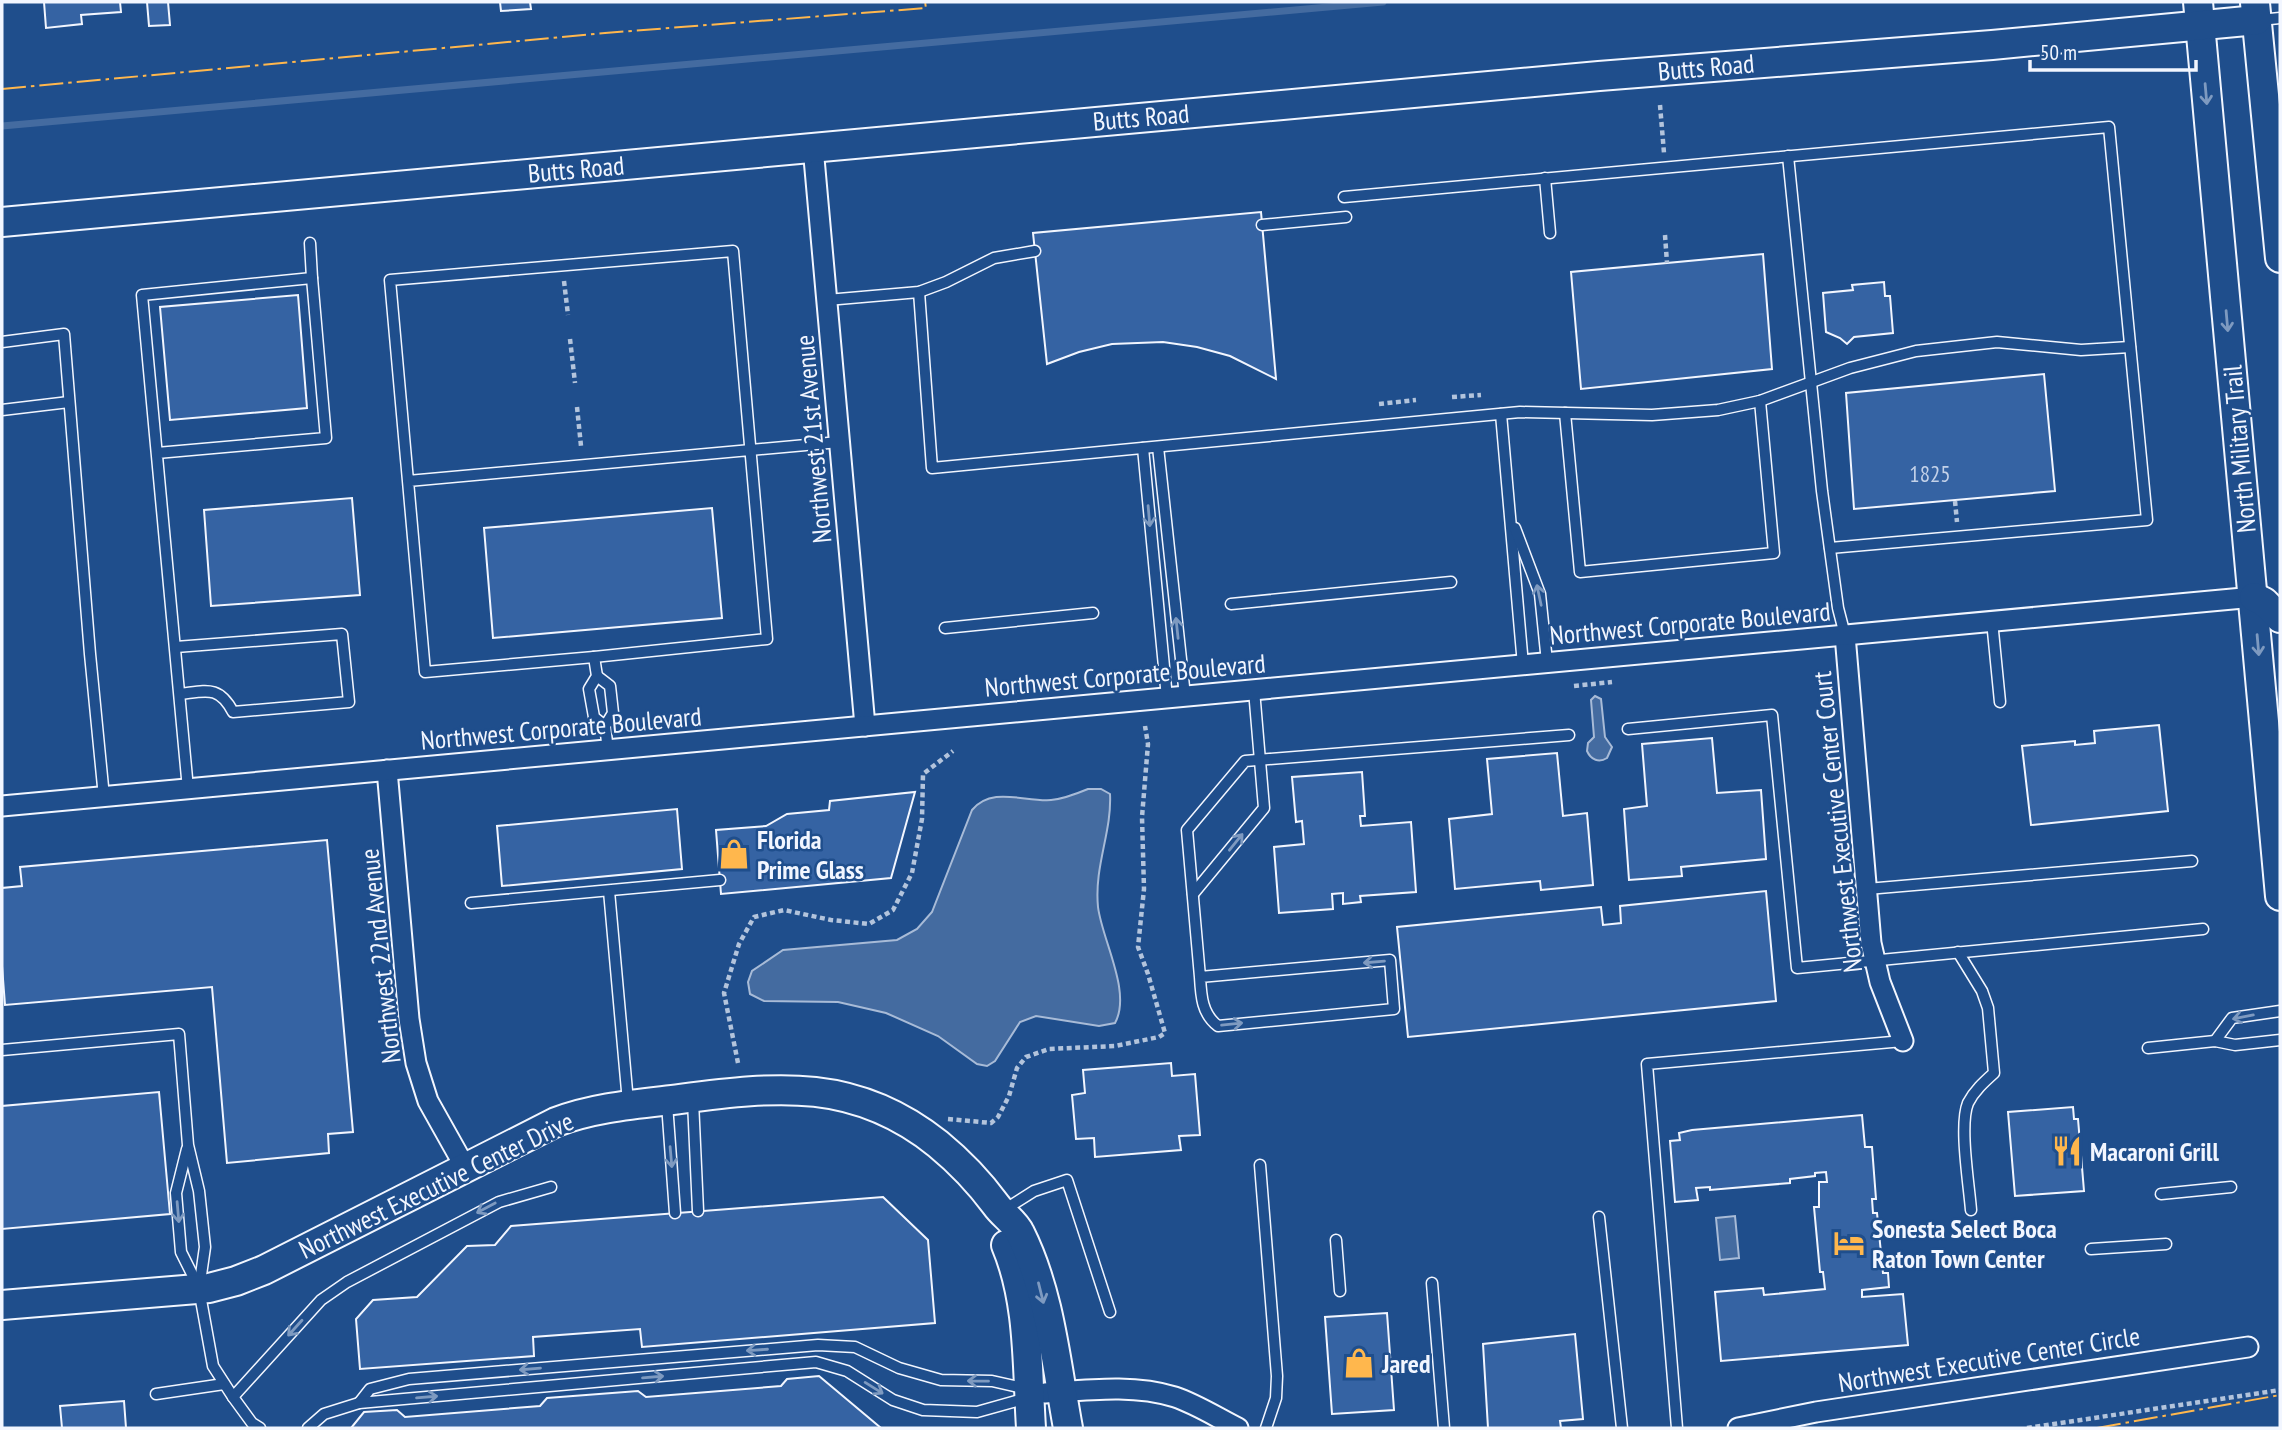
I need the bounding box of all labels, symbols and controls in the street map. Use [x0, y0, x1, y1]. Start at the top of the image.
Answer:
scale bar [2030, 28, 2196, 72]
text: 50 m [2040, 39, 2077, 66]
street label: Butts Road [1656, 46, 1756, 88]
one-way arrow [2200, 82, 2213, 105]
street label: Butts Road [1091, 96, 1191, 138]
street label: Butts Road [526, 148, 626, 190]
one-way arrow [2221, 309, 2234, 331]
street label: Northwest 21st Avenue [787, 334, 839, 544]
street label: North Military Trail [2215, 364, 2263, 534]
house number: 1825 [1909, 459, 1951, 488]
one-way arrow [1143, 504, 1156, 527]
one-way arrow [1532, 584, 1546, 607]
street label: Northwest Corporate Boulevard [1548, 594, 1832, 652]
one-way arrow [1171, 618, 1184, 640]
one-way arrow [2252, 633, 2265, 655]
street label: Northwest Corporate Boulevard [983, 646, 1267, 704]
street label: Northwest Executive Center Court [1805, 670, 1869, 974]
street label: Northwest Corporate Boulevard [419, 699, 703, 757]
place label: Florida Prime Glass [757, 823, 864, 886]
one-way arrow [1228, 833, 1244, 851]
shop icon: Florida Prime Glass [717, 837, 751, 871]
street label: Northwest 22nd Avenue [352, 847, 408, 1065]
one-way arrow [1364, 956, 1386, 969]
one-way arrow [2232, 1012, 2254, 1025]
one-way arrow [1220, 1018, 1242, 1031]
street label: Northwest Executive Center Drive [293, 1104, 579, 1266]
restaurant icon: Macaroni Grill [2050, 1134, 2084, 1168]
place label: Macaroni Grill [2090, 1135, 2219, 1168]
one-way arrow [665, 1145, 678, 1168]
one-way arrow [172, 1200, 185, 1223]
one-way arrow [476, 1202, 497, 1216]
place label: Sonesta Select Boca Raton Town Center [1872, 1212, 2057, 1275]
hotel icon: Sonesta Select Boca Raton Town Center [1832, 1226, 1866, 1260]
one-way arrow [1036, 1281, 1049, 1303]
one-way arrow [287, 1319, 303, 1337]
street label: Northwest Executive Center Circle [1836, 1319, 2142, 1399]
one-way arrow [746, 1344, 769, 1357]
shop icon: Jared [1342, 1346, 1376, 1380]
place label: Jared [1381, 1347, 1431, 1380]
one-way arrow [520, 1363, 542, 1376]
one-way arrow [641, 1370, 664, 1383]
one-way arrow [967, 1374, 990, 1388]
one-way arrow [864, 1380, 883, 1395]
one-way arrow [415, 1390, 437, 1403]

